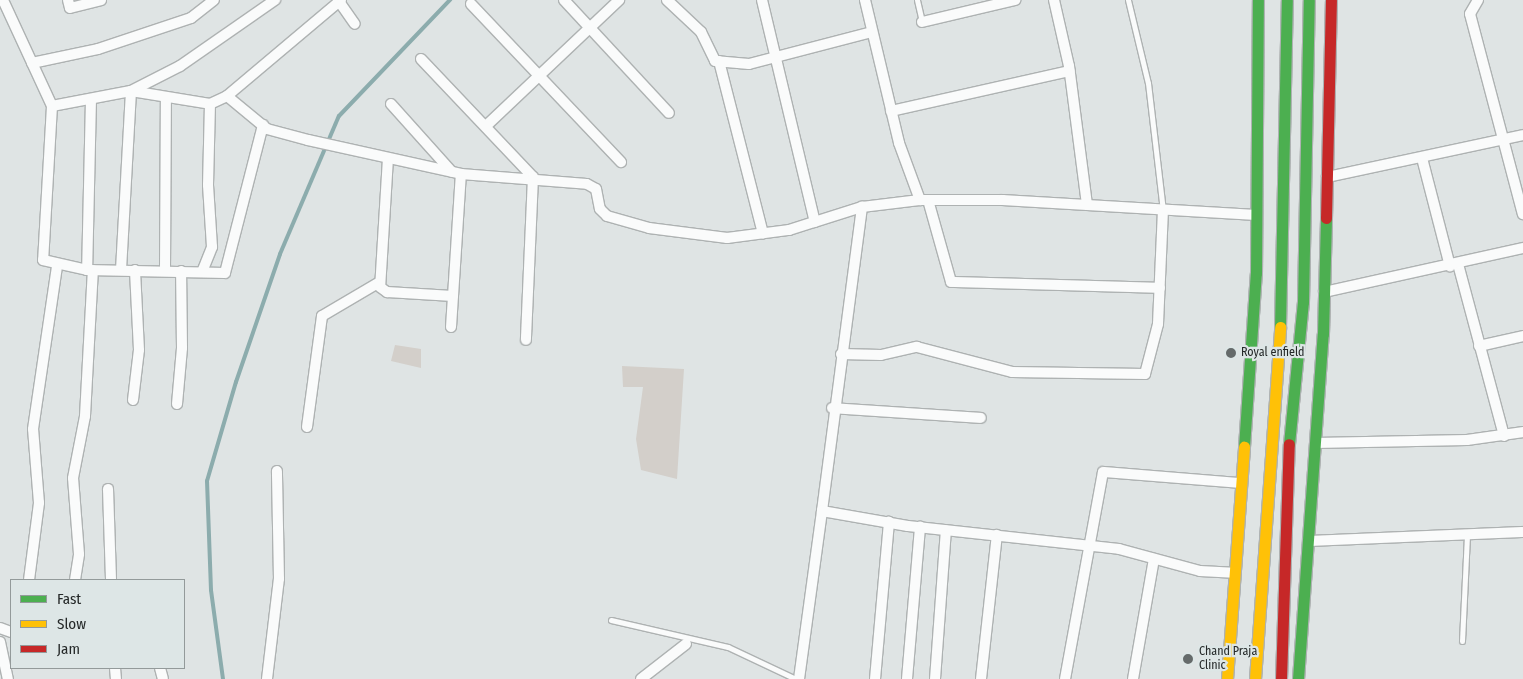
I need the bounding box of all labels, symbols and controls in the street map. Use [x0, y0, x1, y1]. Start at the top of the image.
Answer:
place label: Royal enfield [1241, 346, 1305, 360]
marker: Royal enfield [1225, 347, 1237, 359]
legend [10, 579, 185, 669]
text: Fast [57, 590, 81, 608]
text: Slow [57, 615, 86, 633]
text: Jam [57, 640, 80, 658]
place label: Chand Praja Clinic [1199, 645, 1257, 673]
marker: Chand Praja Clinic [1181, 652, 1195, 666]

